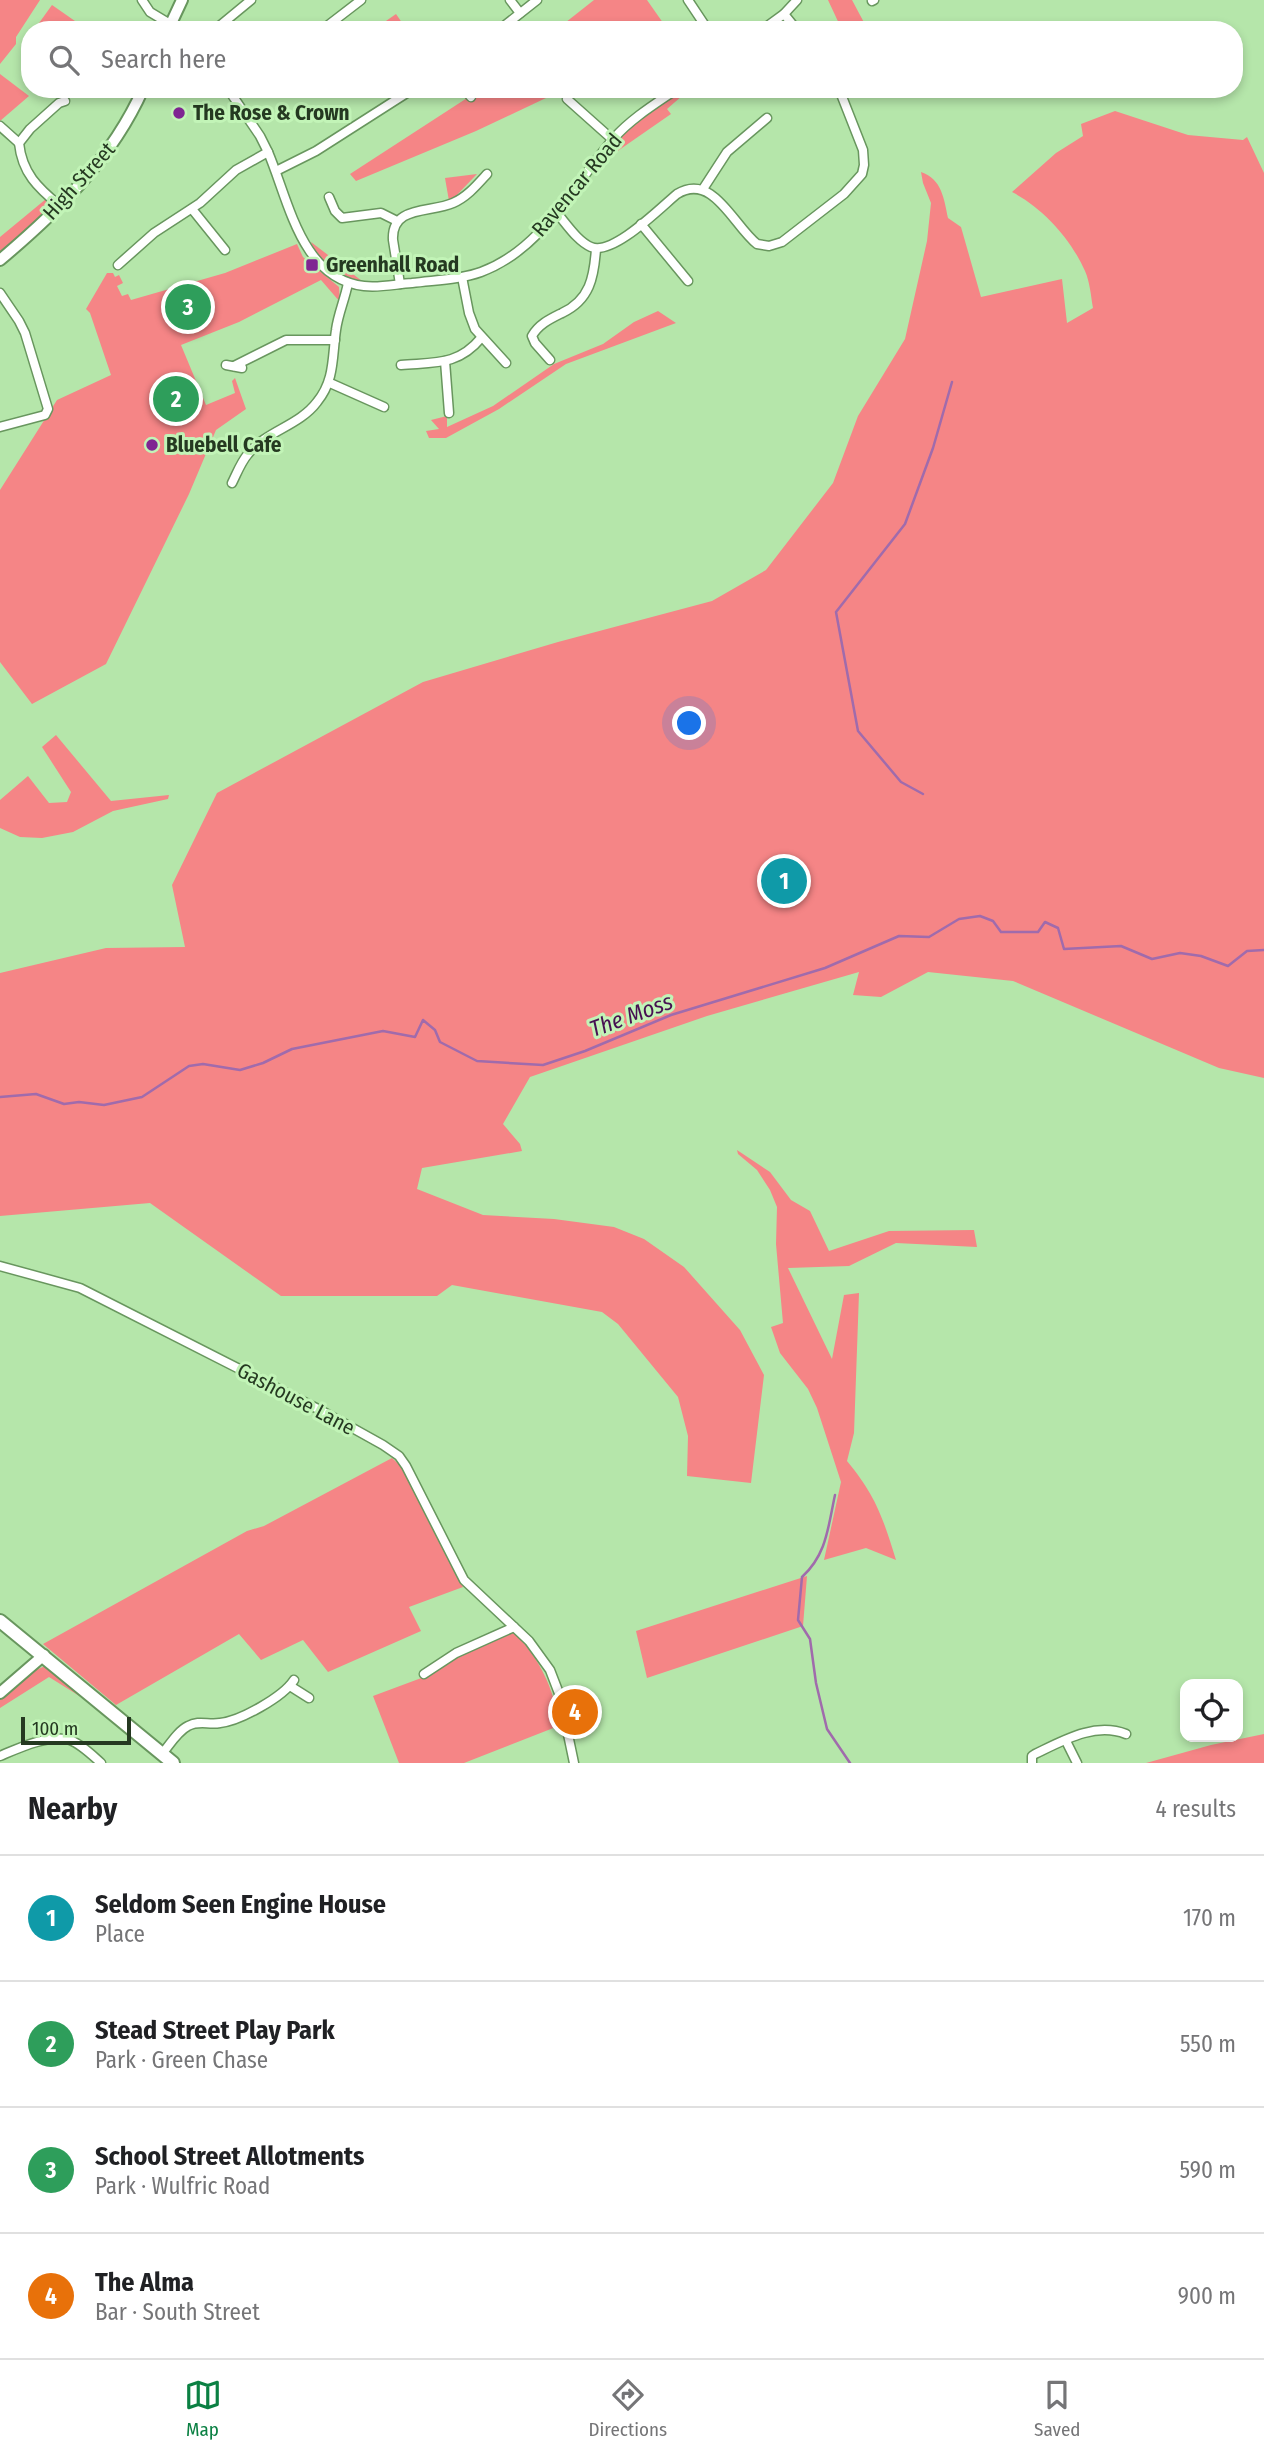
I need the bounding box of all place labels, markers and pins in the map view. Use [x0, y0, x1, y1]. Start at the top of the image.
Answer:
place label: The Rose & Crown [193, 100, 350, 126]
marker: The Rose & Crown [171, 105, 187, 121]
place label: Greenhall Road [326, 252, 459, 278]
marker: Greenhall Road [304, 257, 320, 273]
pin: 3 [165, 281, 211, 333]
pin: 2 [153, 373, 199, 425]
place label: Bluebell Cafe [166, 432, 282, 458]
marker: Bluebell Cafe [144, 437, 160, 453]
pin: 1 [761, 855, 807, 907]
pin: 4 [552, 1686, 598, 1738]

